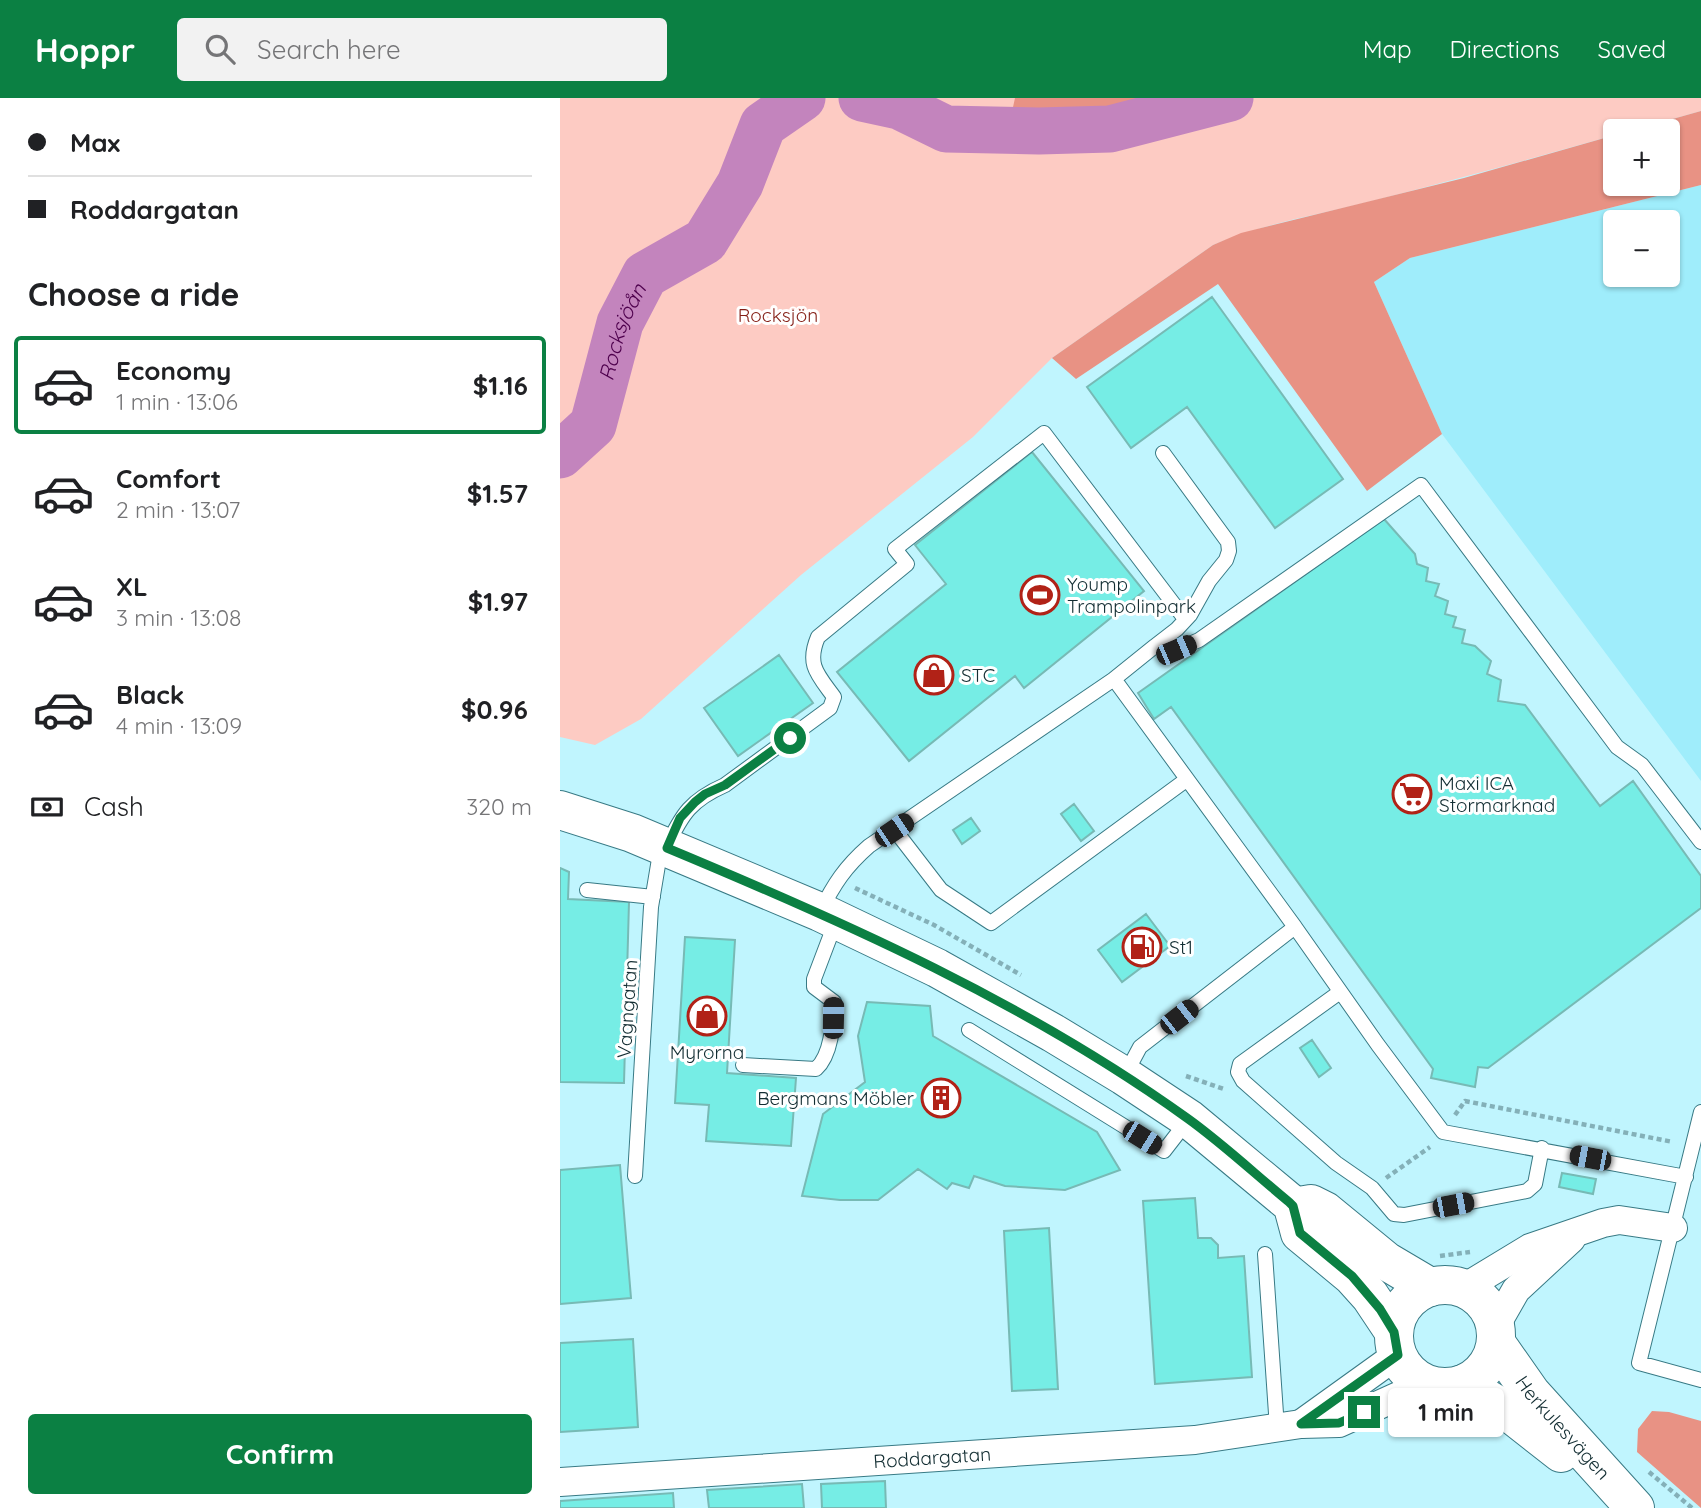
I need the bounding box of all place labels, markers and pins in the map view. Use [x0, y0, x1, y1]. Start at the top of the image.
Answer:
place label: Yoump Trampolinpark [1067, 572, 1196, 618]
sports icon: Yoump Trampolinpark [1019, 574, 1061, 616]
shop icon: STC [913, 654, 955, 696]
place label: STC [961, 663, 995, 687]
place label: Maxi ICA Stormarknad [1439, 771, 1555, 817]
supermarket icon: Maxi ICA Stormarknad [1391, 773, 1433, 815]
fuel station icon: St1 [1121, 926, 1163, 968]
place label: St1 [1169, 935, 1193, 959]
shop icon: Myrorna [686, 995, 728, 1037]
place label: Myrorna [670, 1040, 744, 1064]
building icon: Bergmans Möbler [920, 1077, 962, 1119]
place label: Bergmans Möbler [757, 1086, 915, 1110]

